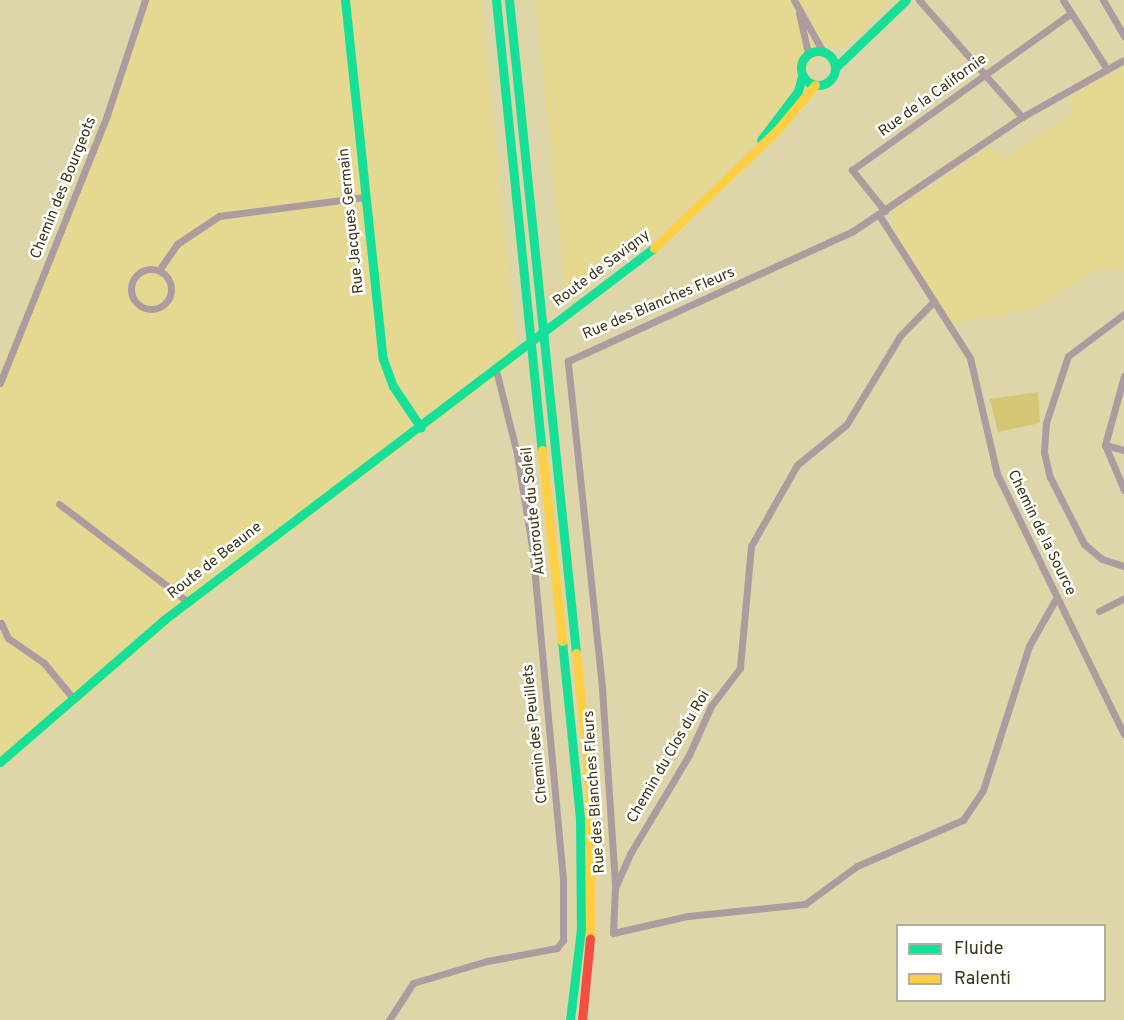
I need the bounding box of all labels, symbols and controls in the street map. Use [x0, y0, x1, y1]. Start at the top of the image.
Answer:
street label: Rue de la Californie [875, 51, 991, 141]
street label: Chemin des Bourgeots [27, 114, 101, 262]
street label: Rue Jacques Germain [335, 147, 369, 295]
street label: Route de Savigny [550, 227, 654, 311]
street label: Rue des Blanches Fleurs [580, 264, 738, 344]
street label: Autoroute du Soleil [518, 446, 550, 576]
street label: Chemin de la Source [1003, 467, 1079, 599]
street label: Route de Beaune [164, 519, 266, 603]
street label: Chemin des Peuillets [520, 663, 552, 805]
street label: Chemin du Clos du Roi [624, 688, 714, 826]
street label: Rue des Blanches Fleurs [580, 710, 610, 874]
legend [896, 924, 1106, 1002]
text: Fluide [954, 938, 1003, 961]
text: Ralenti [954, 968, 1011, 991]

